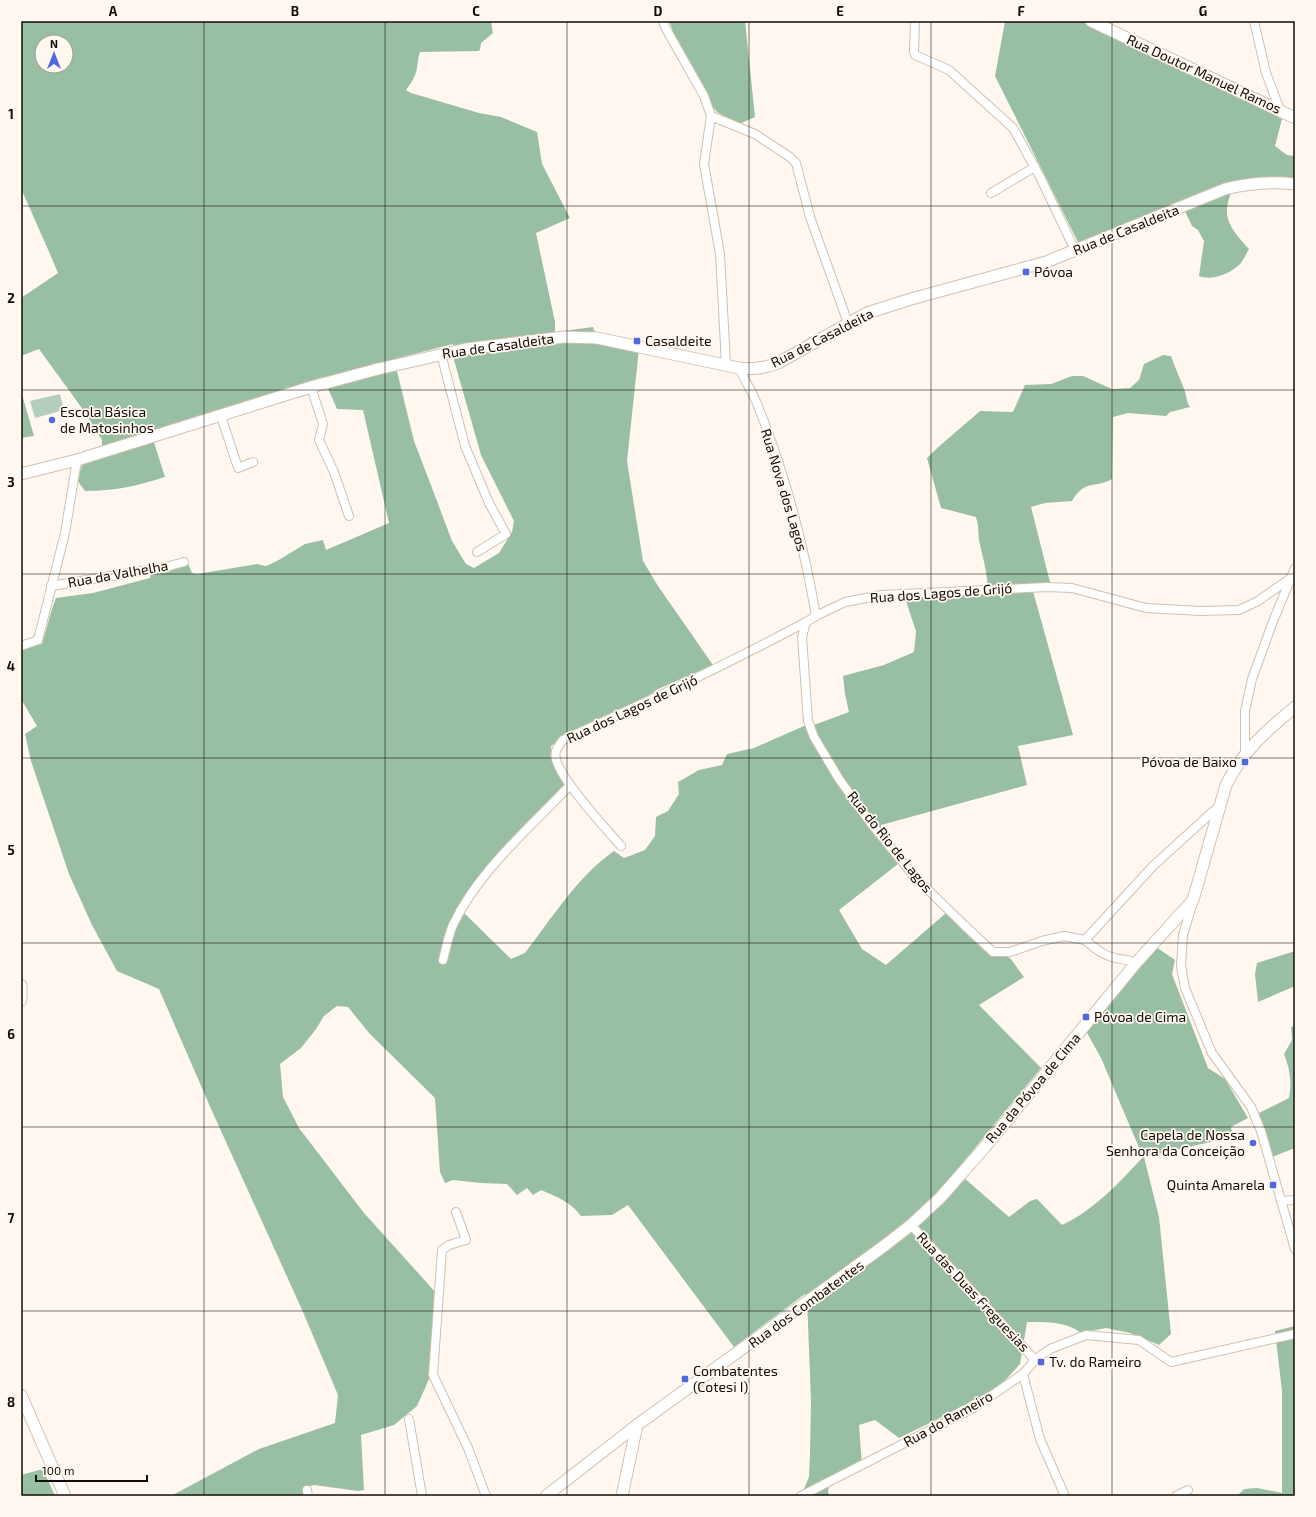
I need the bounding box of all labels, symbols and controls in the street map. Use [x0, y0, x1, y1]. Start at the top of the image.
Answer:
text: A [109, 3, 118, 19]
text: B [291, 3, 299, 19]
text: C [472, 3, 480, 19]
text: D [654, 3, 663, 19]
text: E [836, 3, 844, 19]
text: F [1017, 3, 1025, 19]
text: G [1199, 3, 1207, 19]
street label: Rua Doutor Manuel Ramos [1124, 30, 1284, 117]
north arrow [34, 34, 74, 74]
text: N [50, 37, 58, 50]
text: 1 [8, 106, 14, 122]
street label: Rua de Casaldeita [1070, 201, 1181, 259]
place label: Póvoa [1034, 263, 1073, 280]
marker: Póvoa [1021, 267, 1031, 277]
text: 2 [7, 290, 15, 306]
street label: Rua de Casaldeita [768, 304, 876, 371]
street label: Rua de Casaldeita [441, 329, 555, 362]
place label: Casaldeite [645, 332, 712, 349]
marker: Casaldeite [632, 336, 642, 346]
place label: Escola Básica de Matosinhos [60, 403, 154, 436]
marker: Escola Básica de Matosinhos [47, 415, 57, 425]
street label: Rua Nova dos Lagos [758, 427, 811, 553]
text: 3 [7, 474, 15, 490]
street label: Rua da Valhelha [66, 556, 169, 591]
street label: Rua dos Lagos de Grijó [869, 579, 1013, 606]
text: 4 [7, 658, 15, 674]
street label: Rua dos Lagos de Grijó [564, 671, 700, 746]
place label: Póvoa de Baixo [1141, 753, 1237, 770]
marker: Póvoa de Baixo [1240, 757, 1250, 767]
street label: Rua do Rio de Lagos [844, 787, 937, 896]
text: 5 [7, 842, 15, 858]
place label: Póvoa de Cima [1094, 1008, 1186, 1025]
marker: Póvoa de Cima [1081, 1012, 1091, 1022]
text: 6 [7, 1026, 15, 1042]
street label: Rua da Póvoa de Cima [982, 1029, 1084, 1146]
place label: Capela de Nossa Senhora da Conceição [1106, 1126, 1245, 1160]
marker: Capela de Nossa Senhora da Conceição [1248, 1138, 1258, 1148]
place label: Quinta Amarela [1167, 1176, 1265, 1193]
marker: Quinta Amarela [1268, 1180, 1278, 1190]
text: 7 [8, 1210, 15, 1226]
street label: Rua das Duas Freguesias [913, 1228, 1033, 1355]
street label: Rua dos Combatentes [745, 1256, 867, 1351]
place label: Tv. do Rameiro [1049, 1353, 1142, 1370]
marker: Tv. do Rameiro [1036, 1357, 1046, 1367]
place label: Combatentes (Cotesi I) [693, 1362, 778, 1395]
marker: Combatentes (Cotesi I) [680, 1374, 690, 1384]
street label: Rua do Rameiro [900, 1387, 995, 1450]
text: 8 [7, 1394, 15, 1410]
scale bar [36, 1457, 147, 1483]
text: 100 m [42, 1463, 74, 1477]

